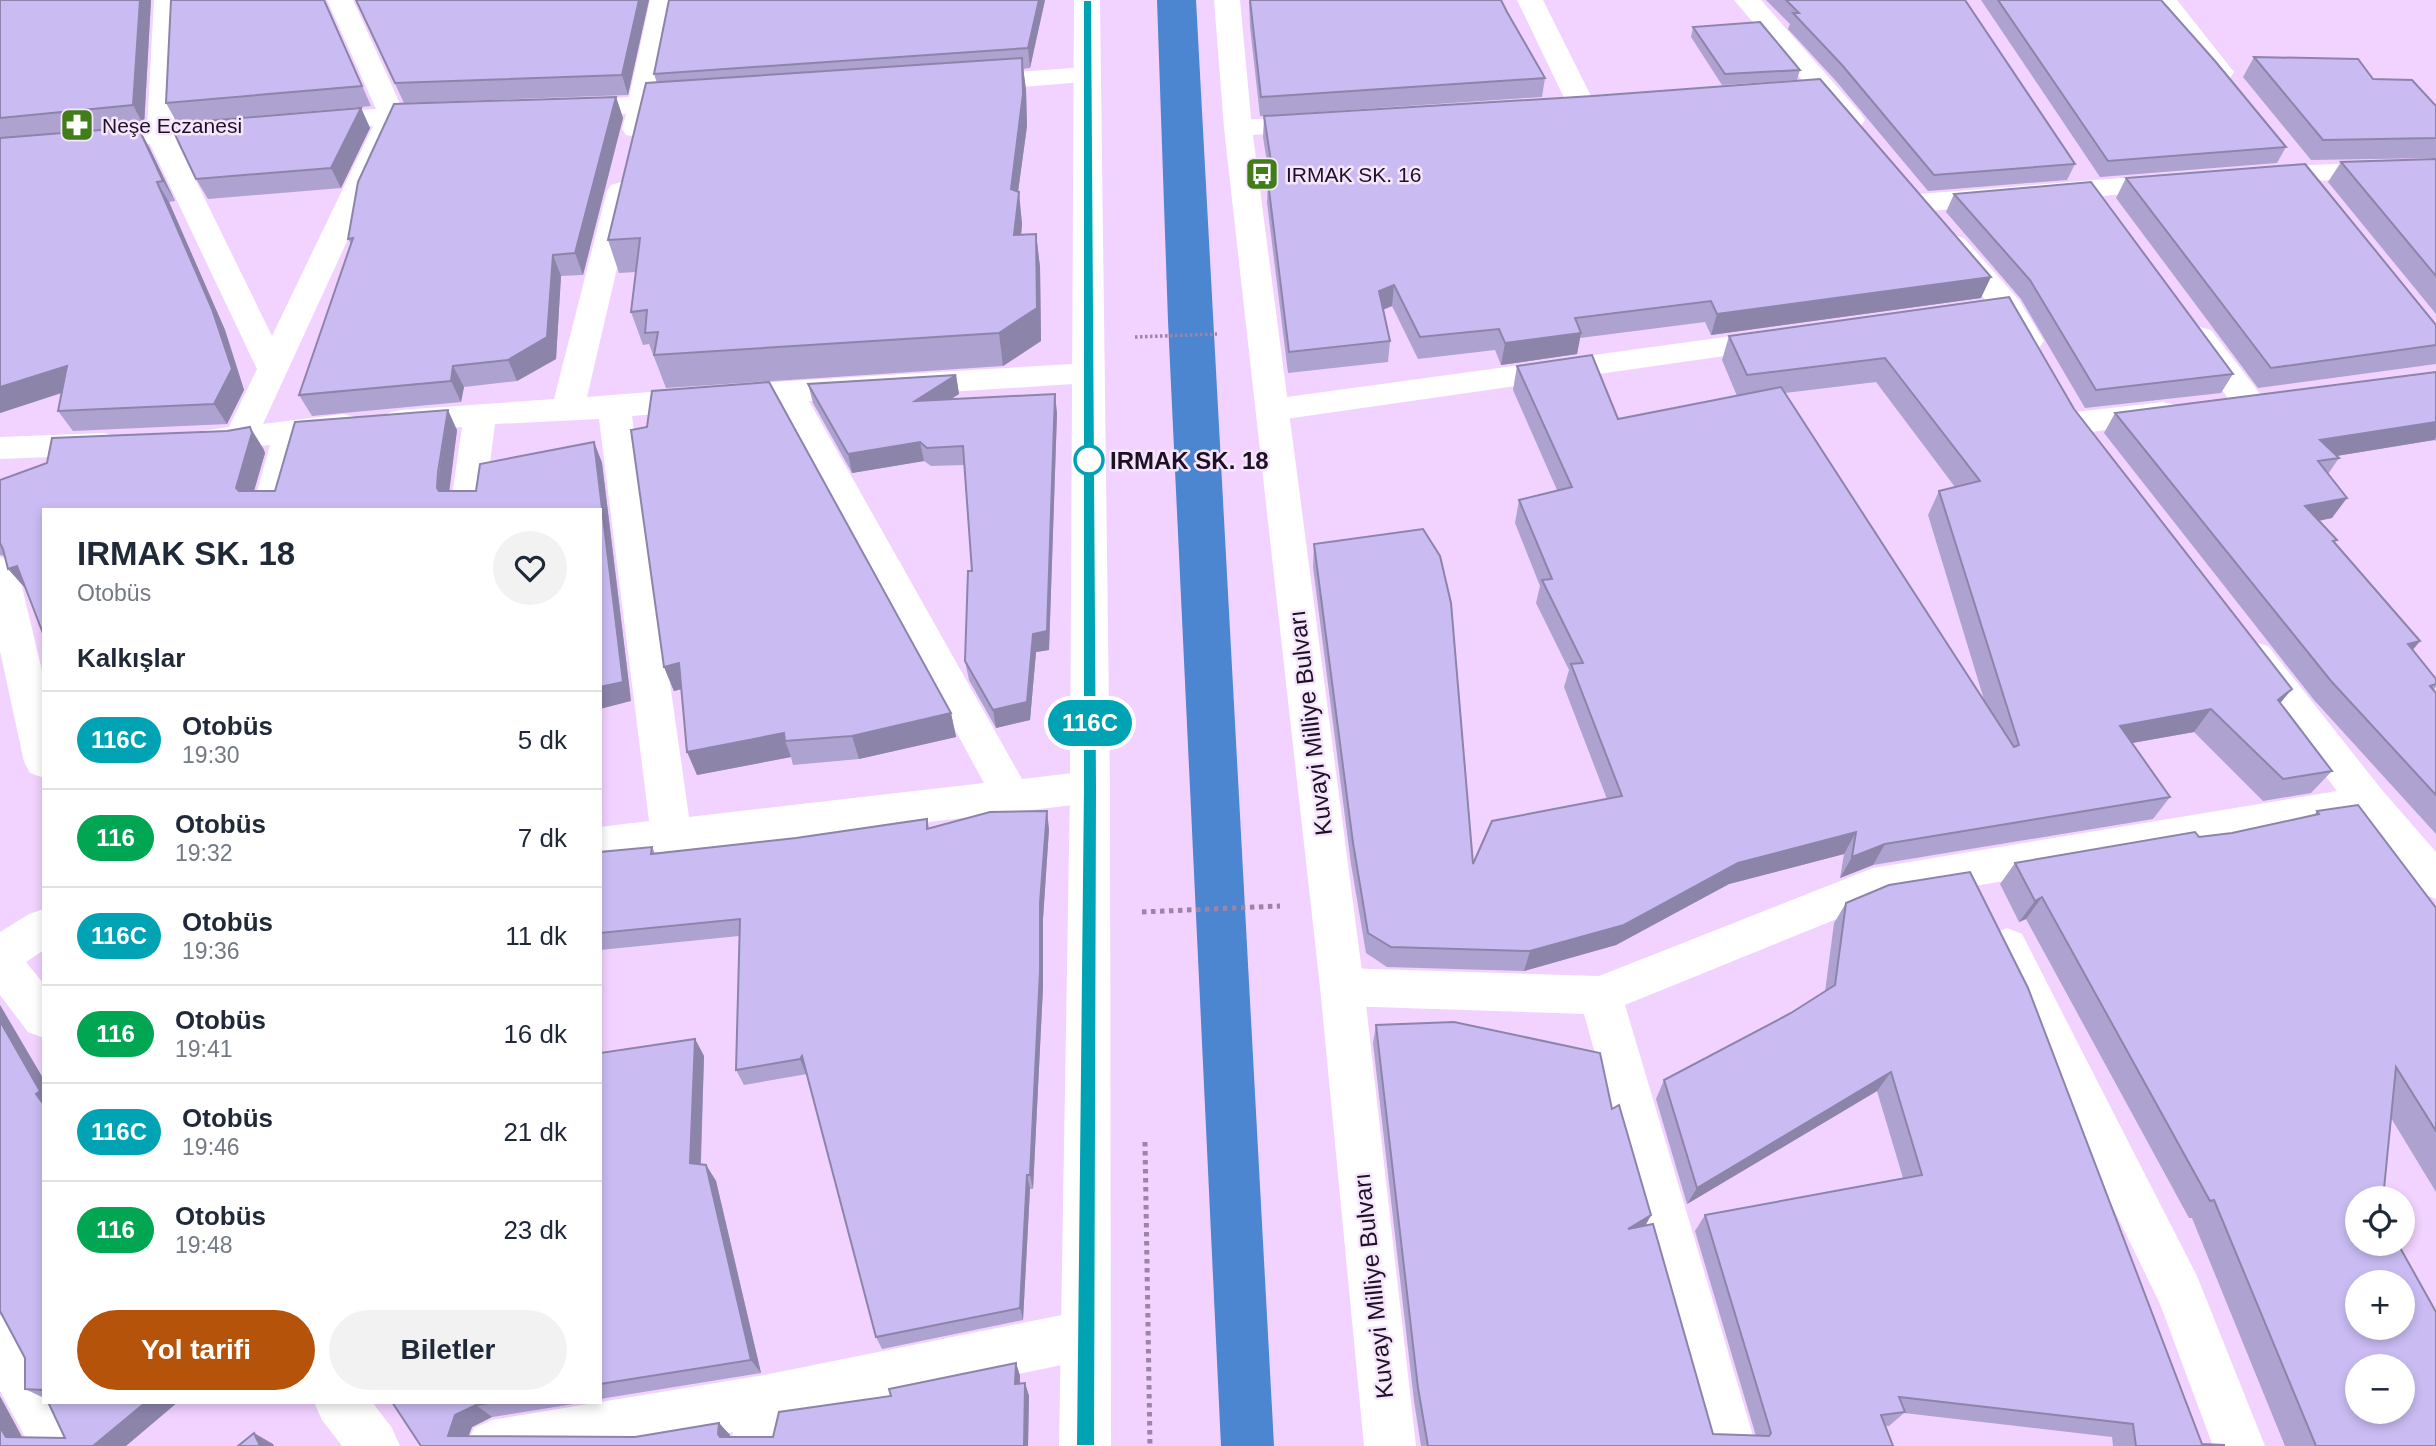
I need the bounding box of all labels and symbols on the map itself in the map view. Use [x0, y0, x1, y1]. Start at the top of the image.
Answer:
pharmacy icon: Neşe Eczanesi [58, 106, 96, 144]
place label: Neşe Eczanesi [102, 114, 242, 137]
bus stop icon: IRMAK SK. 16 [1243, 155, 1281, 193]
place label: IRMAK SK. 16 [1286, 163, 1421, 186]
marker: IRMAK SK. 18 [1074, 445, 1104, 475]
place label: IRMAK SK. 18 [1110, 447, 1269, 474]
street label: Kuvayi Milliye Bulvarı [1283, 609, 1337, 837]
line badge: 116C [1041, 700, 1139, 746]
street label: Kuvayi Milliye Bulvarı [1348, 1172, 1398, 1400]

